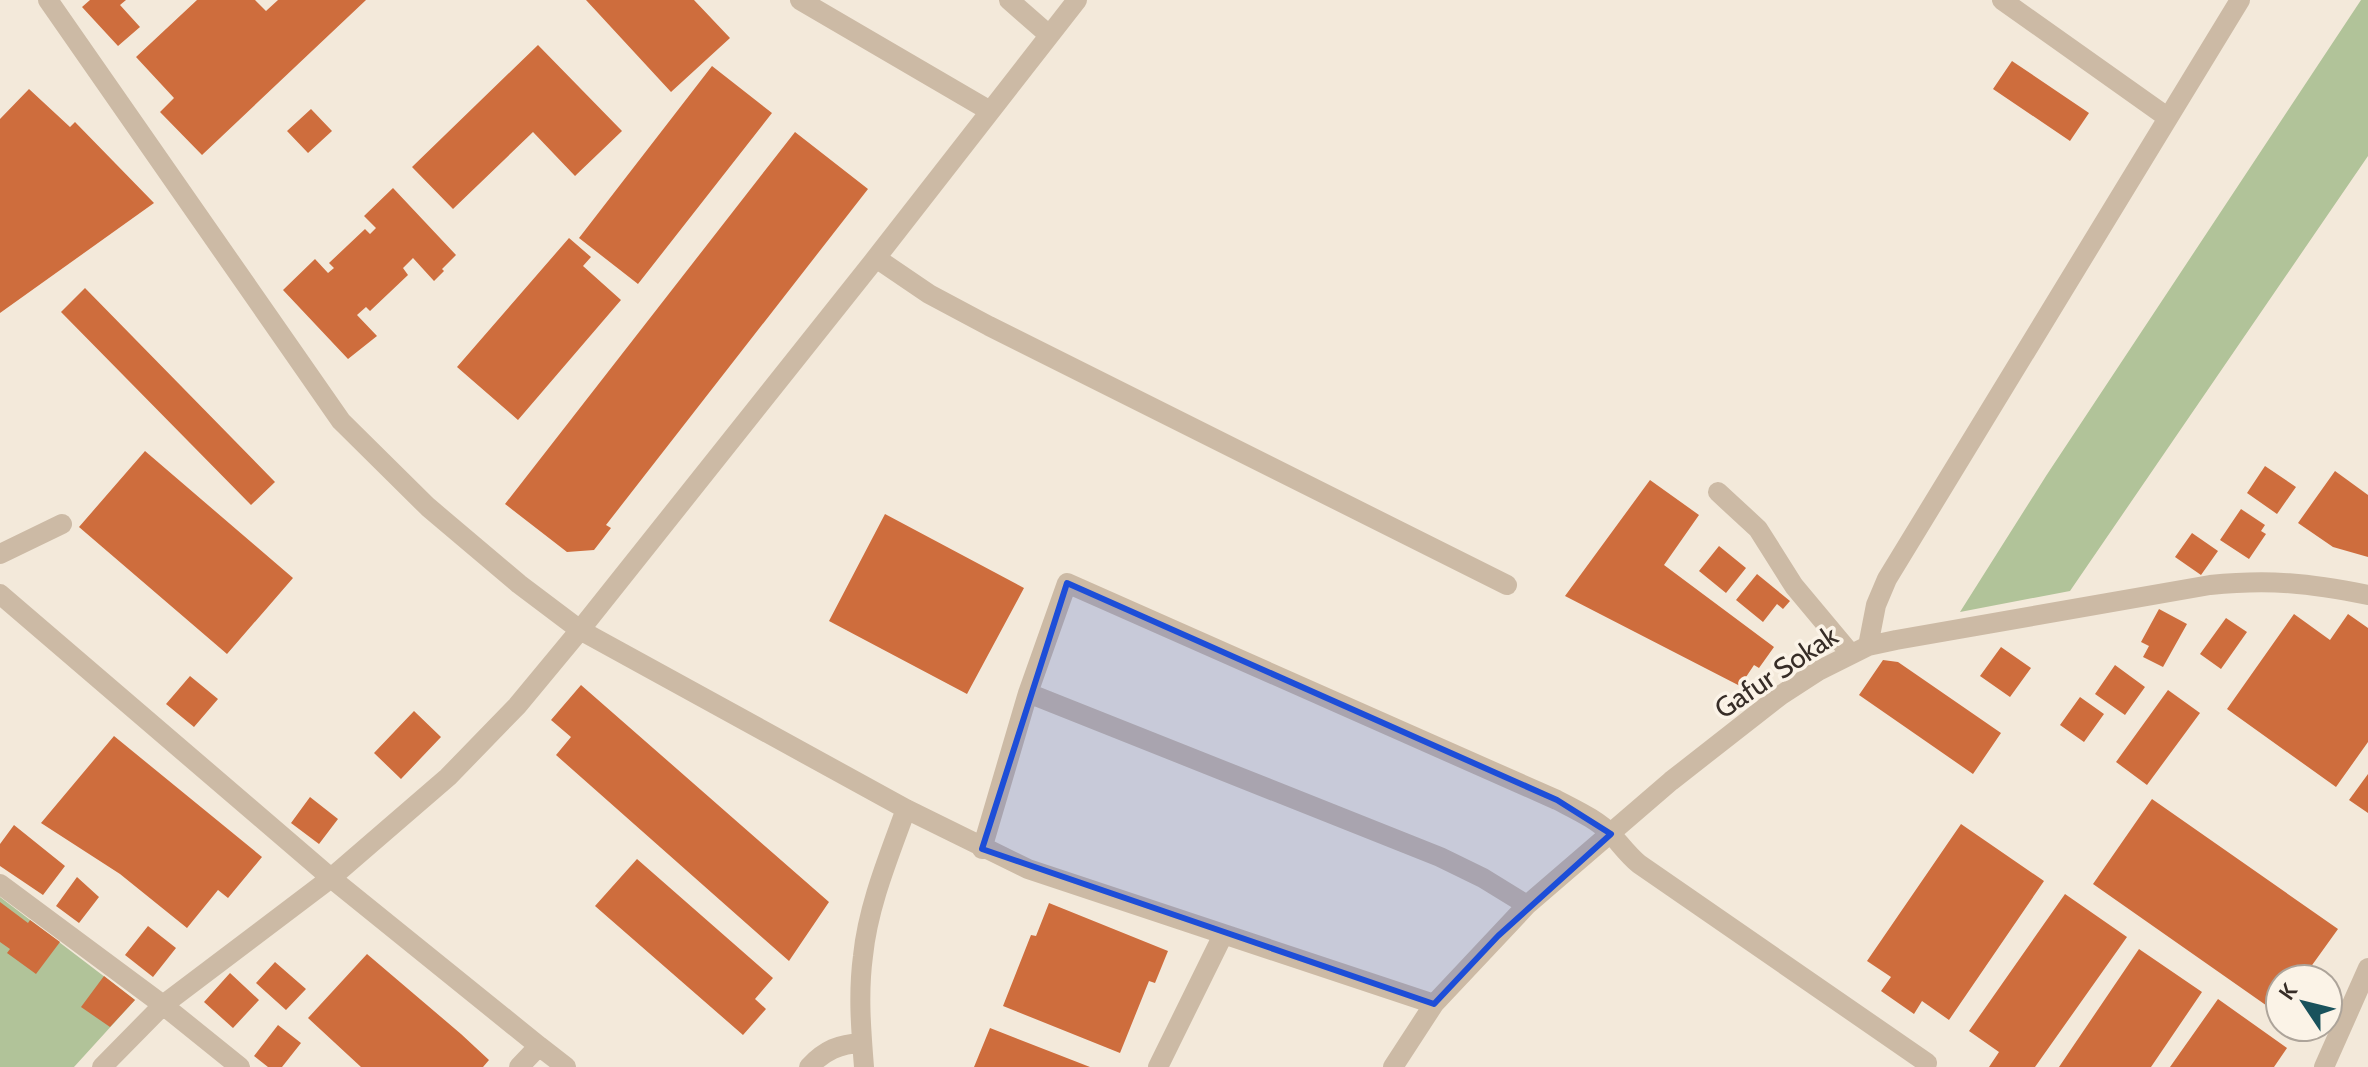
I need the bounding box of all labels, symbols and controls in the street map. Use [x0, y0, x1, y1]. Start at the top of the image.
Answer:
street label: Gafur Sokak [1708, 618, 1844, 726]
north arrow [2264, 963, 2344, 1043]
text: K [2273, 978, 2303, 1005]

